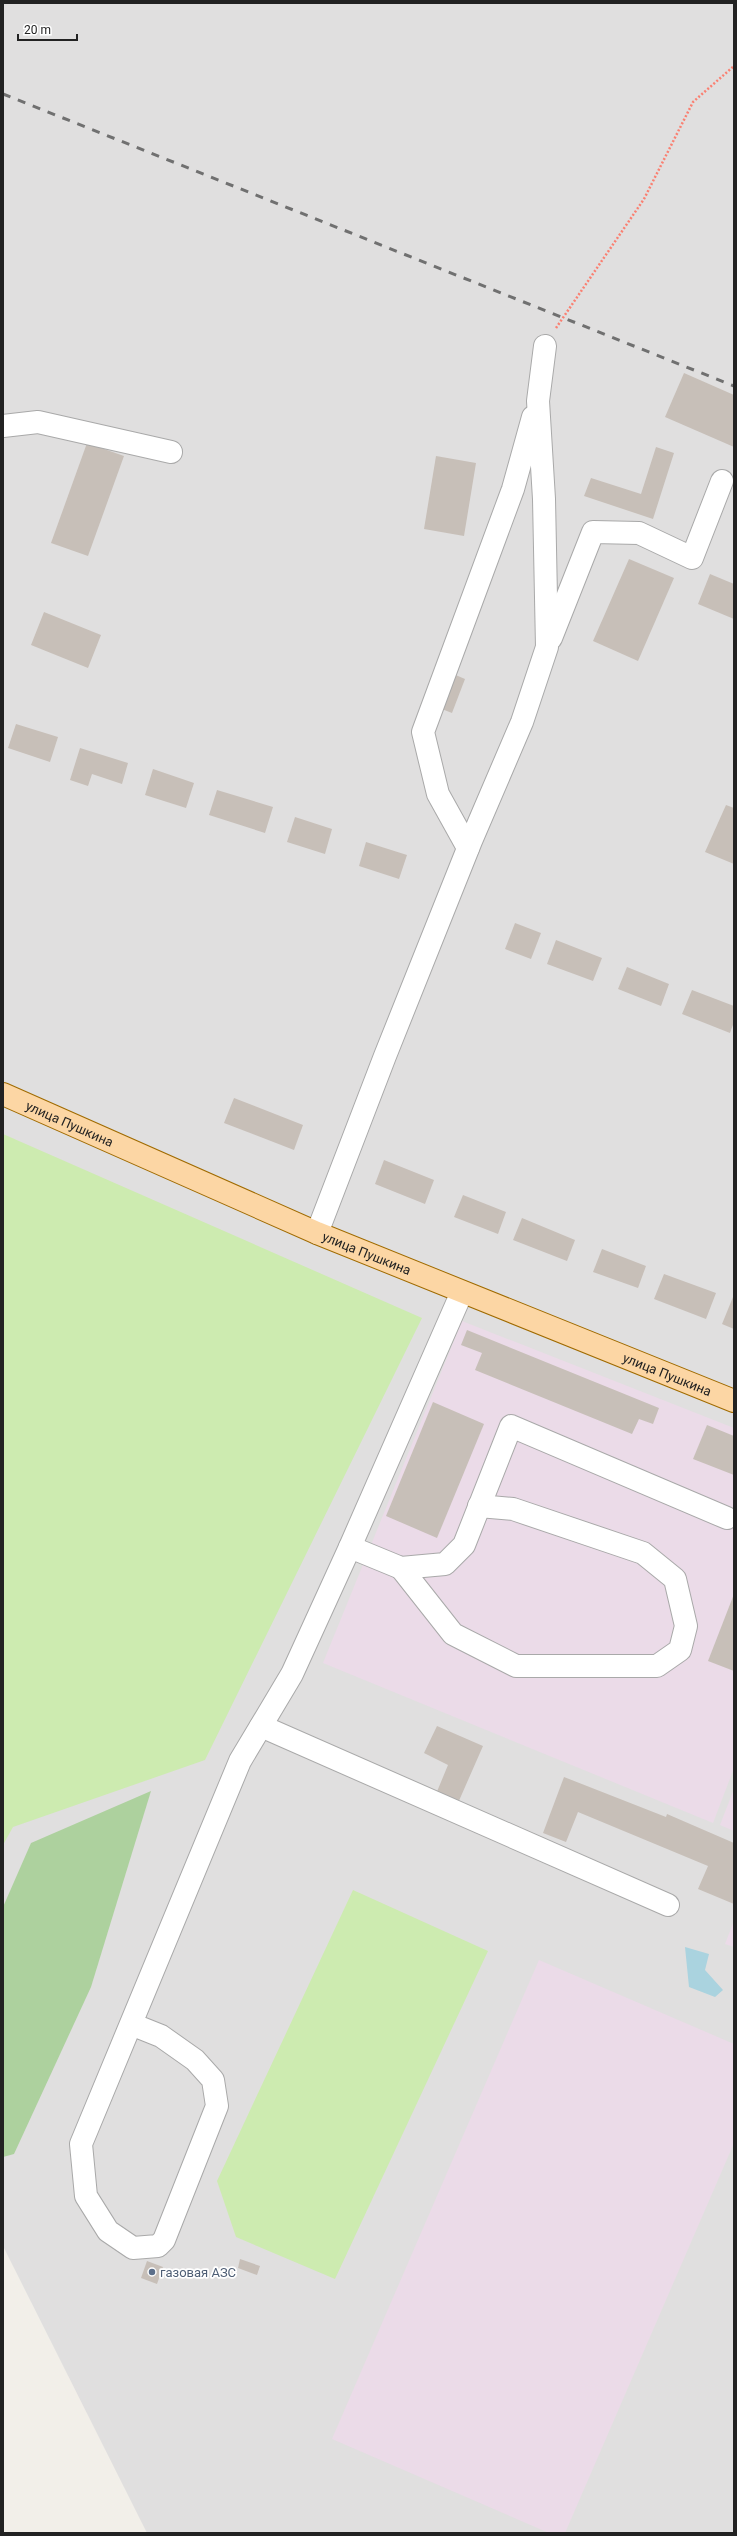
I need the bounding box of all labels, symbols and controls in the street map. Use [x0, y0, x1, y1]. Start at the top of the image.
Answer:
scale bar [18, 16, 77, 42]
text: 20 m [24, 23, 51, 37]
street label: улица Пушкина [24, 1098, 116, 1150]
street label: улица Пушкина [320, 1229, 413, 1278]
street label: улица Пушкина [621, 1350, 713, 1399]
place label: газовая АЗС [160, 2265, 236, 2280]
marker: газовая АЗС [147, 2267, 157, 2277]

